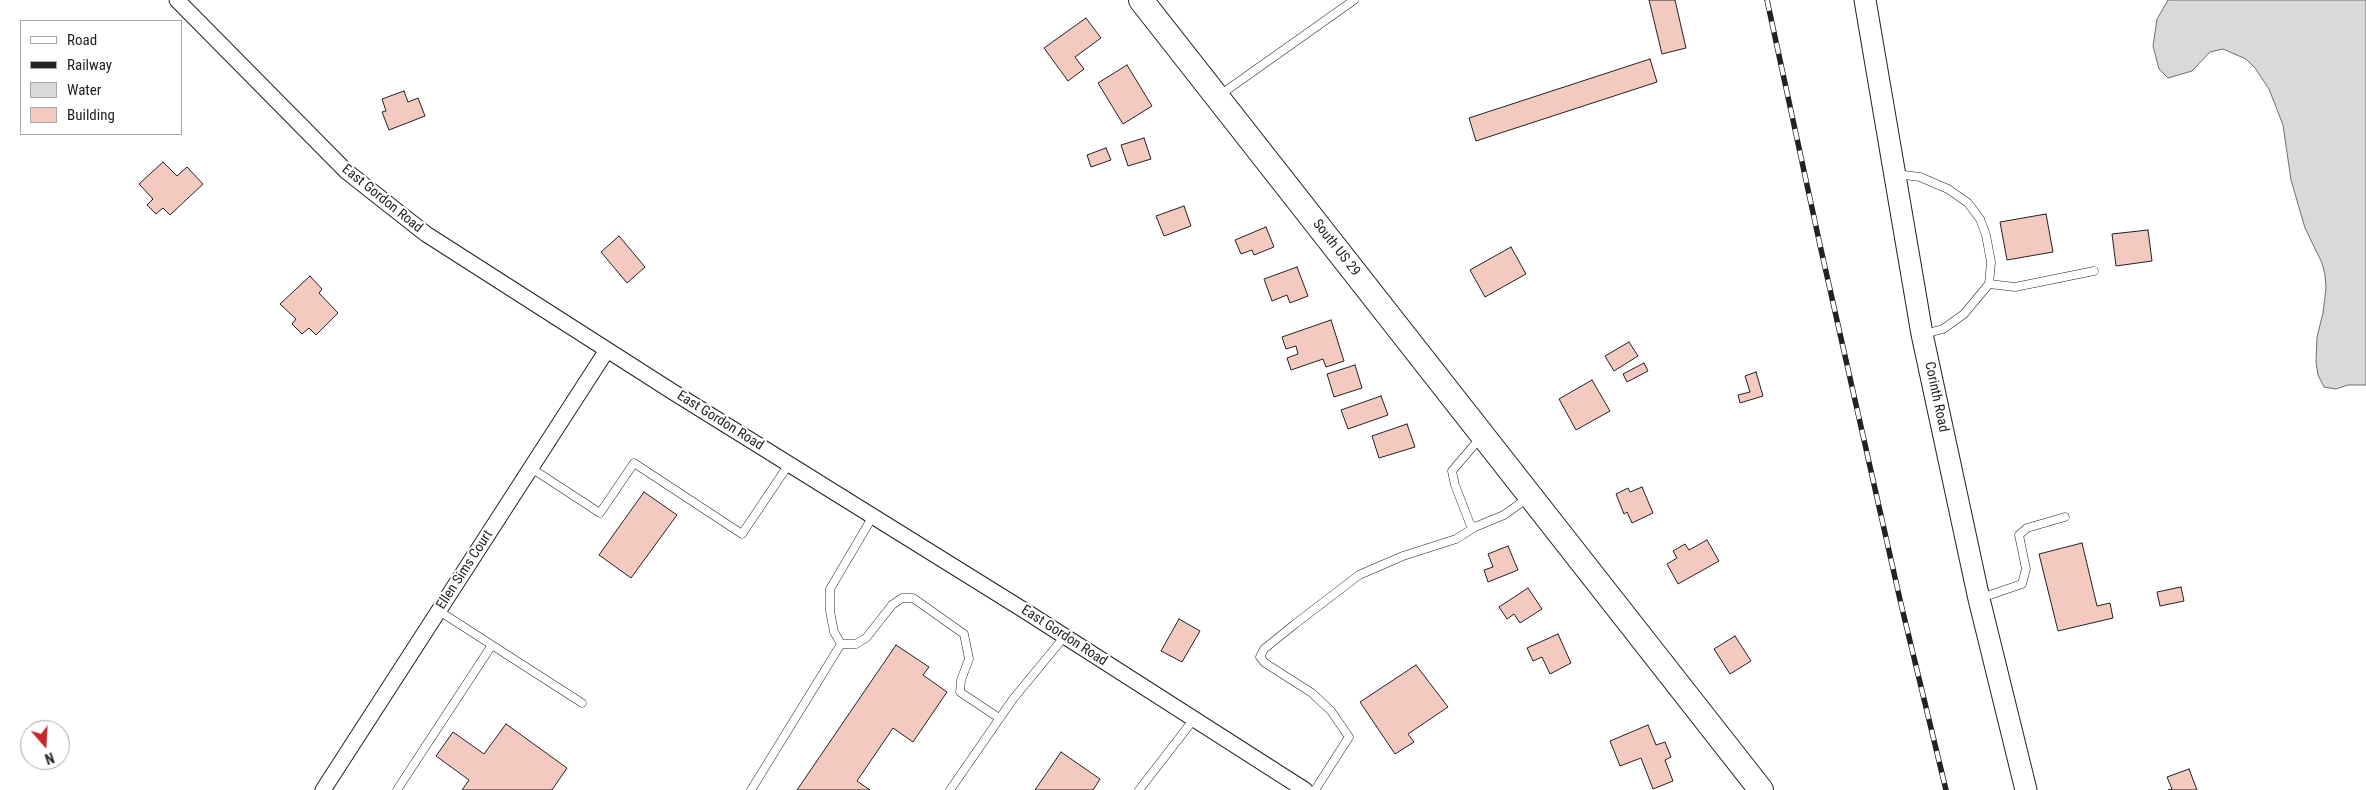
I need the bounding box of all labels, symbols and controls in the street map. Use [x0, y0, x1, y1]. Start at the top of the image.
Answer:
legend [20, 20, 182, 135]
text: Road [67, 31, 97, 49]
text: Railway [67, 56, 112, 74]
text: Water [67, 81, 101, 99]
text: Building [67, 106, 115, 124]
street label: East Gordon Road [338, 161, 426, 237]
street label: South US 29 [1309, 216, 1363, 280]
street label: Corinth Road [1920, 360, 1952, 434]
street label: East Gordon Road [674, 388, 766, 454]
street label: Ellen Sims Court [433, 527, 497, 613]
street label: East Gordon Road [1018, 602, 1110, 670]
north arrow [20, 720, 70, 770]
text: N [43, 749, 56, 767]

